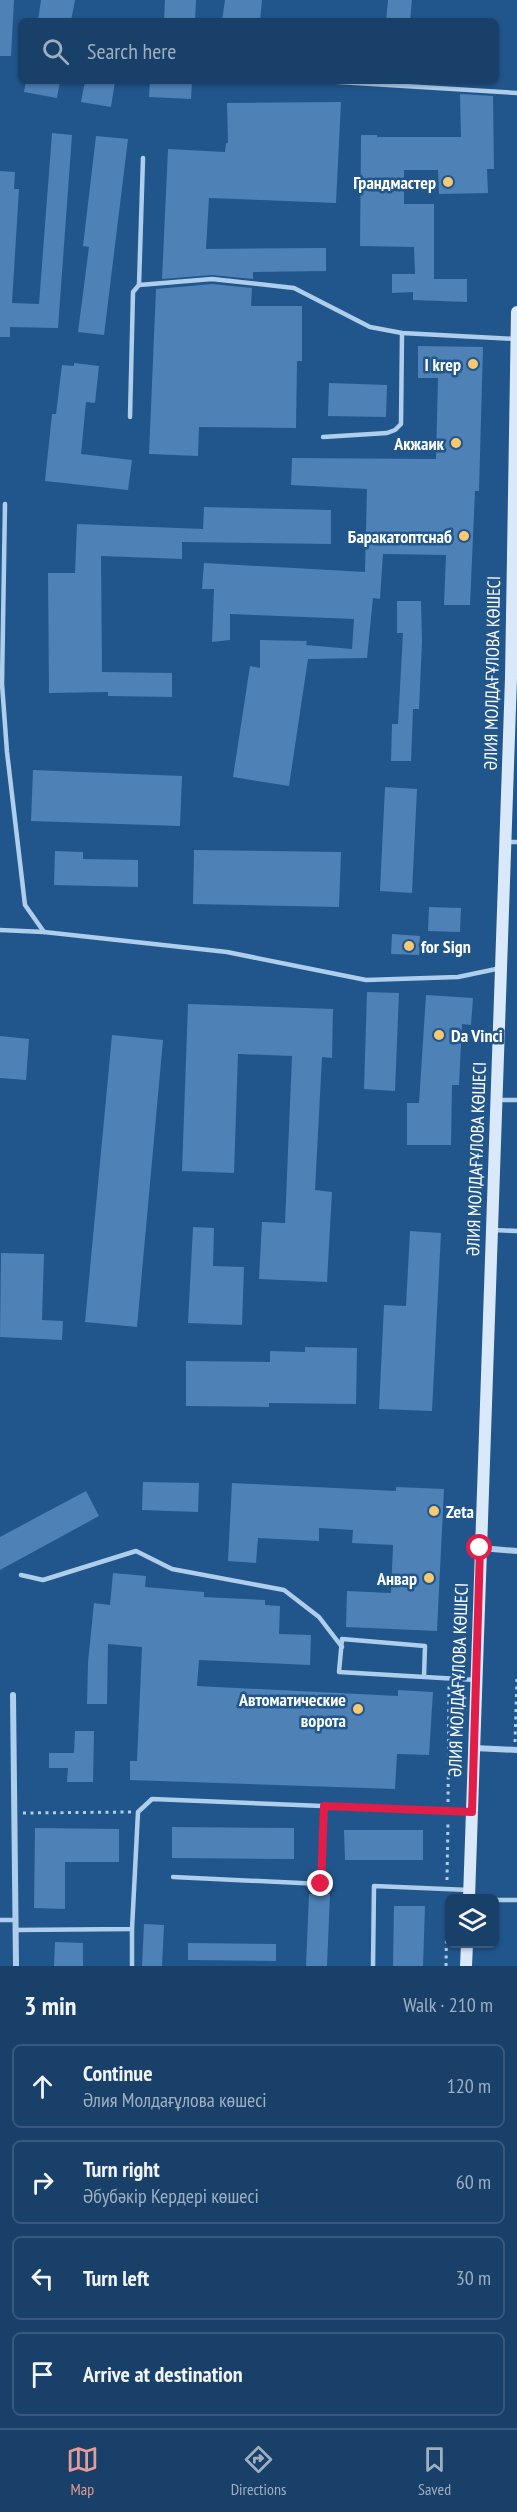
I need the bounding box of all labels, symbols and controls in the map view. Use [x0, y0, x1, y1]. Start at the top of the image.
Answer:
search box [18, 18, 499, 84]
icon: search [39, 35, 72, 68]
text: Search here [87, 37, 176, 65]
place label: Грандмастер [353, 171, 436, 194]
marker: Грандмастер [441, 175, 455, 189]
place label: I krep [425, 353, 461, 376]
marker: I krep [466, 357, 480, 371]
place label: Акжаик [393, 432, 445, 455]
marker: Акжаик [449, 436, 463, 450]
place label: Баракатоптснаб [348, 525, 452, 548]
marker: Баракатоптснаб [457, 529, 471, 543]
street label: ӘЛИЯ МОЛДАҒҰЛОВА КӨШЕСІ [479, 576, 505, 770]
place label: for Sign [421, 935, 471, 958]
marker: for Sign [402, 939, 416, 953]
place label: Da Vinci [451, 1024, 503, 1047]
marker: Da Vinci [432, 1028, 446, 1042]
street label: ӘЛИЯ МОЛДАҒҰЛОВА КӨШЕСІ [461, 1061, 491, 1257]
place label: Zeta [446, 1500, 474, 1523]
marker: Zeta [427, 1504, 441, 1518]
route start [466, 1534, 492, 1560]
place label: Анвар [376, 1567, 417, 1590]
marker: Анвар [422, 1571, 436, 1585]
street label: ӘЛИЯ МОЛДАҒҰЛОВА КӨШЕСІ [443, 1582, 473, 1778]
place label: Автоматические ворота [238, 1688, 346, 1732]
marker: Автоматические ворота [351, 1702, 365, 1716]
route end [307, 1870, 333, 1896]
map controls [445, 1894, 499, 1948]
button: layers [445, 1894, 499, 1948]
text: 3 min [24, 1989, 77, 2022]
text: Walk · 210 m [403, 1992, 493, 2018]
text: Continue [83, 2059, 153, 2087]
icon: ahead [26, 2070, 59, 2103]
text: 120 m [447, 2073, 491, 2099]
text: Әлия Молдағұлова көшесі [83, 2087, 267, 2113]
text: Turn right [83, 2155, 160, 2183]
icon: right [26, 2166, 59, 2199]
text: 60 m [456, 2169, 491, 2195]
text: Әбубәкір Кердері көшесі [83, 2183, 259, 2209]
icon: left [26, 2262, 59, 2295]
text: Turn left [83, 2264, 149, 2292]
text: 30 m [456, 2265, 491, 2291]
icon: arrive [26, 2358, 59, 2391]
text: Arrive at destination [83, 2360, 243, 2388]
tab: Map [66, 2443, 99, 2499]
tab: Directions [231, 2443, 286, 2499]
tab: Saved [418, 2443, 451, 2499]

